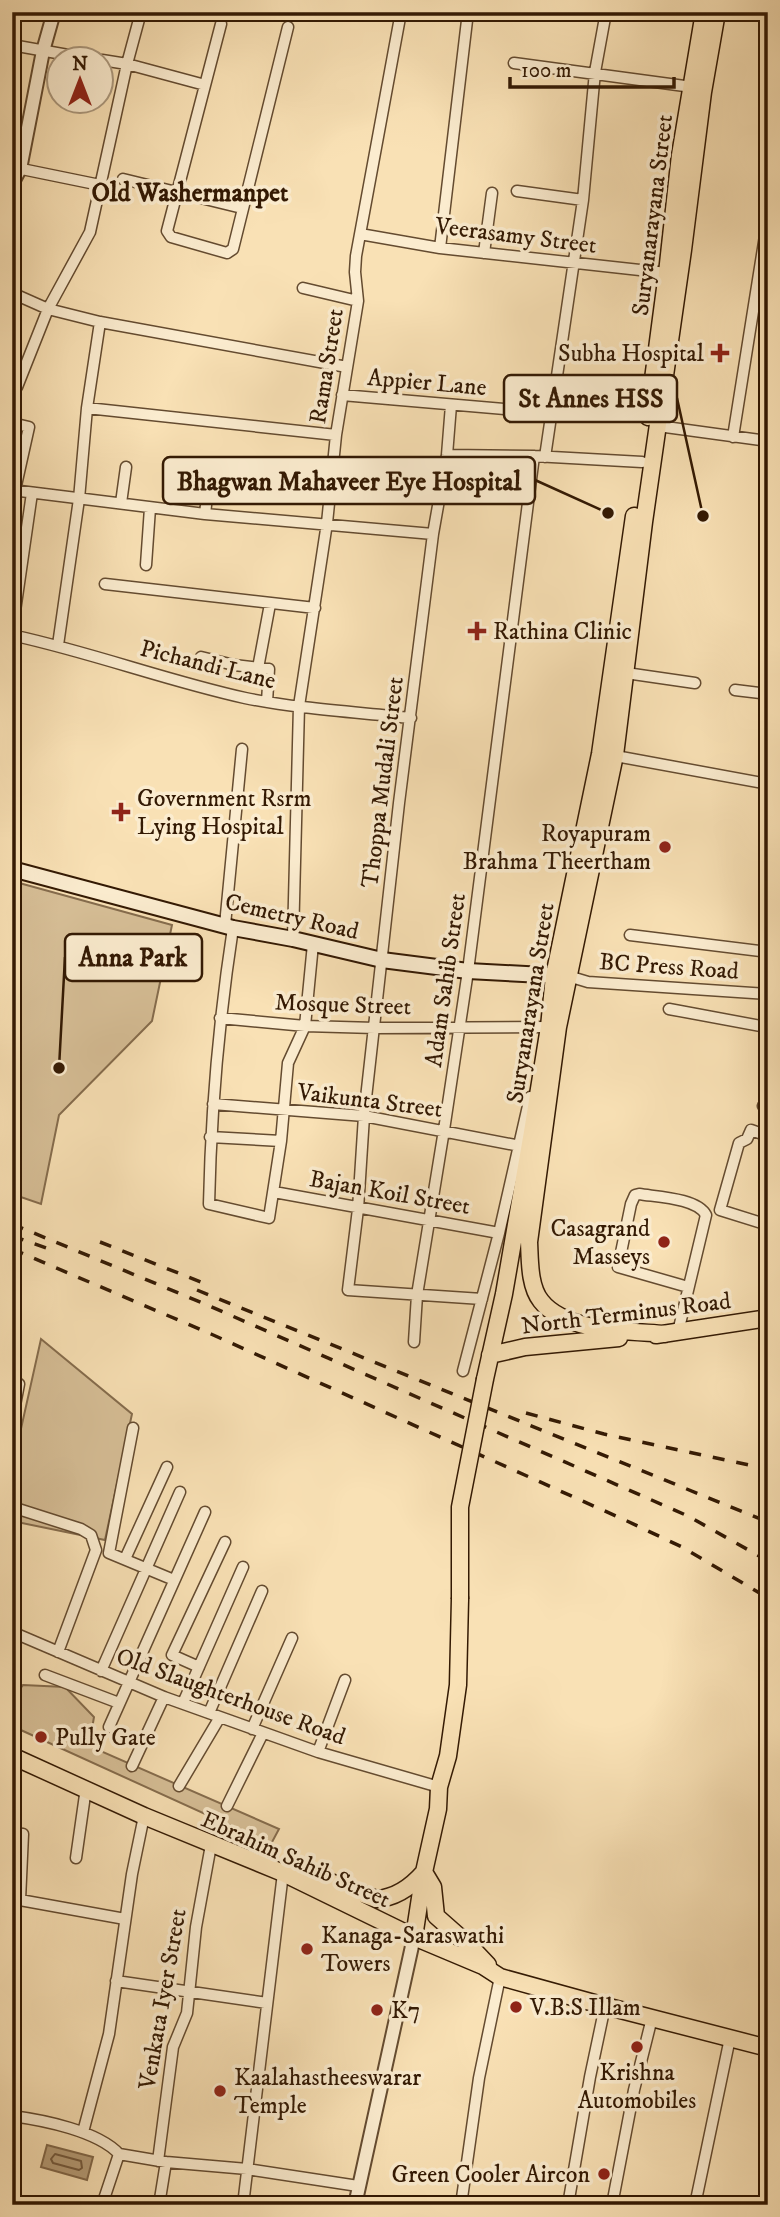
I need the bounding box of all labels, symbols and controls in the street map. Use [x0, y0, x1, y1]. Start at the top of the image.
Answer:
north arrow [46, 46, 116, 116]
scale bar [510, 46, 675, 90]
text: N [72, 53, 88, 76]
text: 100 m [521, 58, 572, 84]
street label: Suryanarayana Street [626, 112, 680, 318]
district label: Old Washermanpet [92, 177, 289, 210]
street label: Veerasamy Street [433, 211, 599, 261]
street label: Rama Street [303, 306, 351, 426]
place label: Subha Hospital [558, 339, 705, 369]
marker: Subha Hospital [710, 343, 730, 363]
street label: Appier Lane [366, 363, 488, 403]
callout: St Annes HSS [504, 375, 677, 422]
text: St Annes HSS [518, 383, 664, 416]
callout: Bhagwan Mahaveer Eye Hospital [163, 457, 535, 504]
text: Bhagwan Mahaveer Eye Hospital [177, 466, 523, 499]
place label: Rathina Clinic [493, 617, 632, 647]
marker: Rathina Clinic [467, 621, 487, 641]
street label: Pichandi Lane [137, 634, 279, 696]
street label: Thoppa Mudali Street [355, 675, 411, 889]
place label: Government Rsrm Lying Hospital [137, 784, 311, 842]
marker: Government Rsrm Lying Hospital [111, 802, 131, 822]
place label: Royapuram Brahma Theertham [463, 819, 651, 877]
marker: Royapuram Brahma Theertham [657, 839, 673, 855]
street label: Cemetry Road [222, 887, 362, 947]
street label: Adam Sahib Street [419, 891, 473, 1069]
street label: Suryanarayana Street [500, 900, 562, 1106]
callout: Anna Park [65, 934, 202, 981]
text: Anna Park [78, 942, 189, 975]
street label: BC Press Road [598, 947, 740, 987]
street label: Mosque Street [274, 988, 412, 1022]
street label: Vaikunta Street [295, 1077, 444, 1125]
street label: Bajan Koil Street [307, 1164, 473, 1222]
place label: Casagrand Masseys [550, 1214, 650, 1272]
marker: Casagrand Masseys [656, 1234, 672, 1250]
street label: North Terminus Road [520, 1286, 733, 1342]
street label: Old Slaughterhouse Road [112, 1641, 349, 1752]
place label: Pully Gate [55, 1723, 156, 1753]
marker: Pully Gate [33, 1729, 49, 1745]
street label: Ebrahim Sahib Street [196, 1805, 395, 1915]
street label: Venkata Iyer Street [132, 1906, 194, 2093]
place label: Kanaga-Saraswathi Towers [321, 1921, 504, 1979]
marker: Kanaga-Saraswathi Towers [299, 1941, 315, 1957]
place label: V.B.S Illam [529, 1993, 641, 2023]
place label: K7 [391, 1996, 421, 2026]
marker: V.B.S Illam [508, 1999, 524, 2015]
marker: K7 [369, 2002, 385, 2018]
marker: Krishna Automobiles [629, 2039, 645, 2055]
place label: Krishna Automobiles [578, 2058, 696, 2116]
place label: Kaalahastheeswarar Temple [234, 2063, 421, 2121]
marker: Kaalahastheeswarar Temple [212, 2083, 228, 2099]
place label: Green Cooler Aircon [392, 2160, 590, 2190]
marker: Green Cooler Aircon [596, 2166, 612, 2182]

